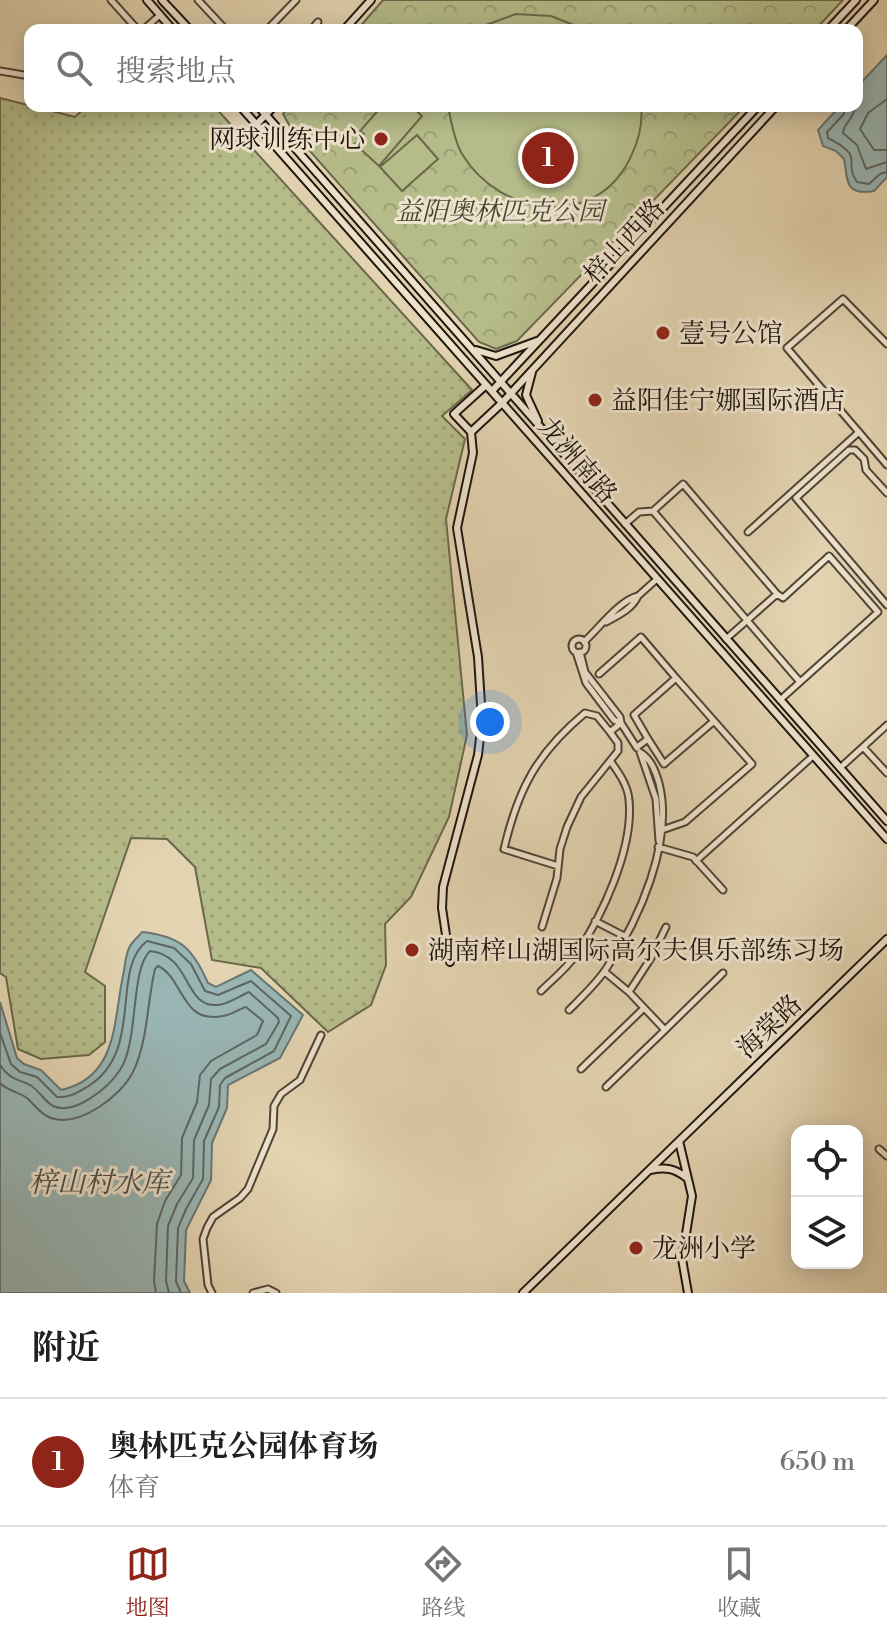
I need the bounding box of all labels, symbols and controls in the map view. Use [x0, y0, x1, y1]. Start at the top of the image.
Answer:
search box [24, 24, 863, 112]
icon: search [52, 46, 96, 90]
text: 搜索地点 [116, 53, 236, 91]
place label: 网球训练中心 [209, 124, 365, 156]
pin: 1 [522, 128, 574, 188]
marker: 网球训练中心 [372, 130, 390, 148]
street label: 梓山西路 [578, 193, 672, 291]
park label: 益阳奥林匹克公园 [396, 196, 608, 228]
place label: 壹号公馆 [679, 318, 783, 350]
marker: 壹号公馆 [654, 324, 672, 342]
place label: 益阳佳宁娜国际酒店 [611, 385, 845, 417]
marker: 益阳佳宁娜国际酒店 [586, 391, 604, 409]
street label: 龙洲南路 [531, 411, 623, 510]
your location [470, 702, 510, 742]
place label: 湖南梓山湖国际高尔夫俱乐部练习场 [428, 935, 844, 967]
marker: 湖南梓山湖国际高尔夫俱乐部练习场 [403, 941, 421, 959]
street label: 海棠路 [731, 988, 809, 1065]
map controls [791, 1125, 863, 1269]
button: locate [791, 1125, 863, 1197]
water label: 梓山村水库 [29, 1166, 173, 1201]
button: layers [791, 1197, 863, 1269]
place label: 龙洲小学 [652, 1233, 756, 1265]
marker: 龙洲小学 [627, 1239, 645, 1257]
text: 附近 [32, 1328, 100, 1370]
text: 奥林匹克公园体育场 [108, 1428, 378, 1466]
text: 1 [52, 1446, 64, 1478]
text: 650 m [780, 1446, 855, 1478]
text: 体育 [108, 1472, 160, 1504]
tab: 地图 [126, 1542, 170, 1622]
tab: 路线 [421, 1542, 465, 1622]
tab: 收藏 [717, 1542, 761, 1622]

